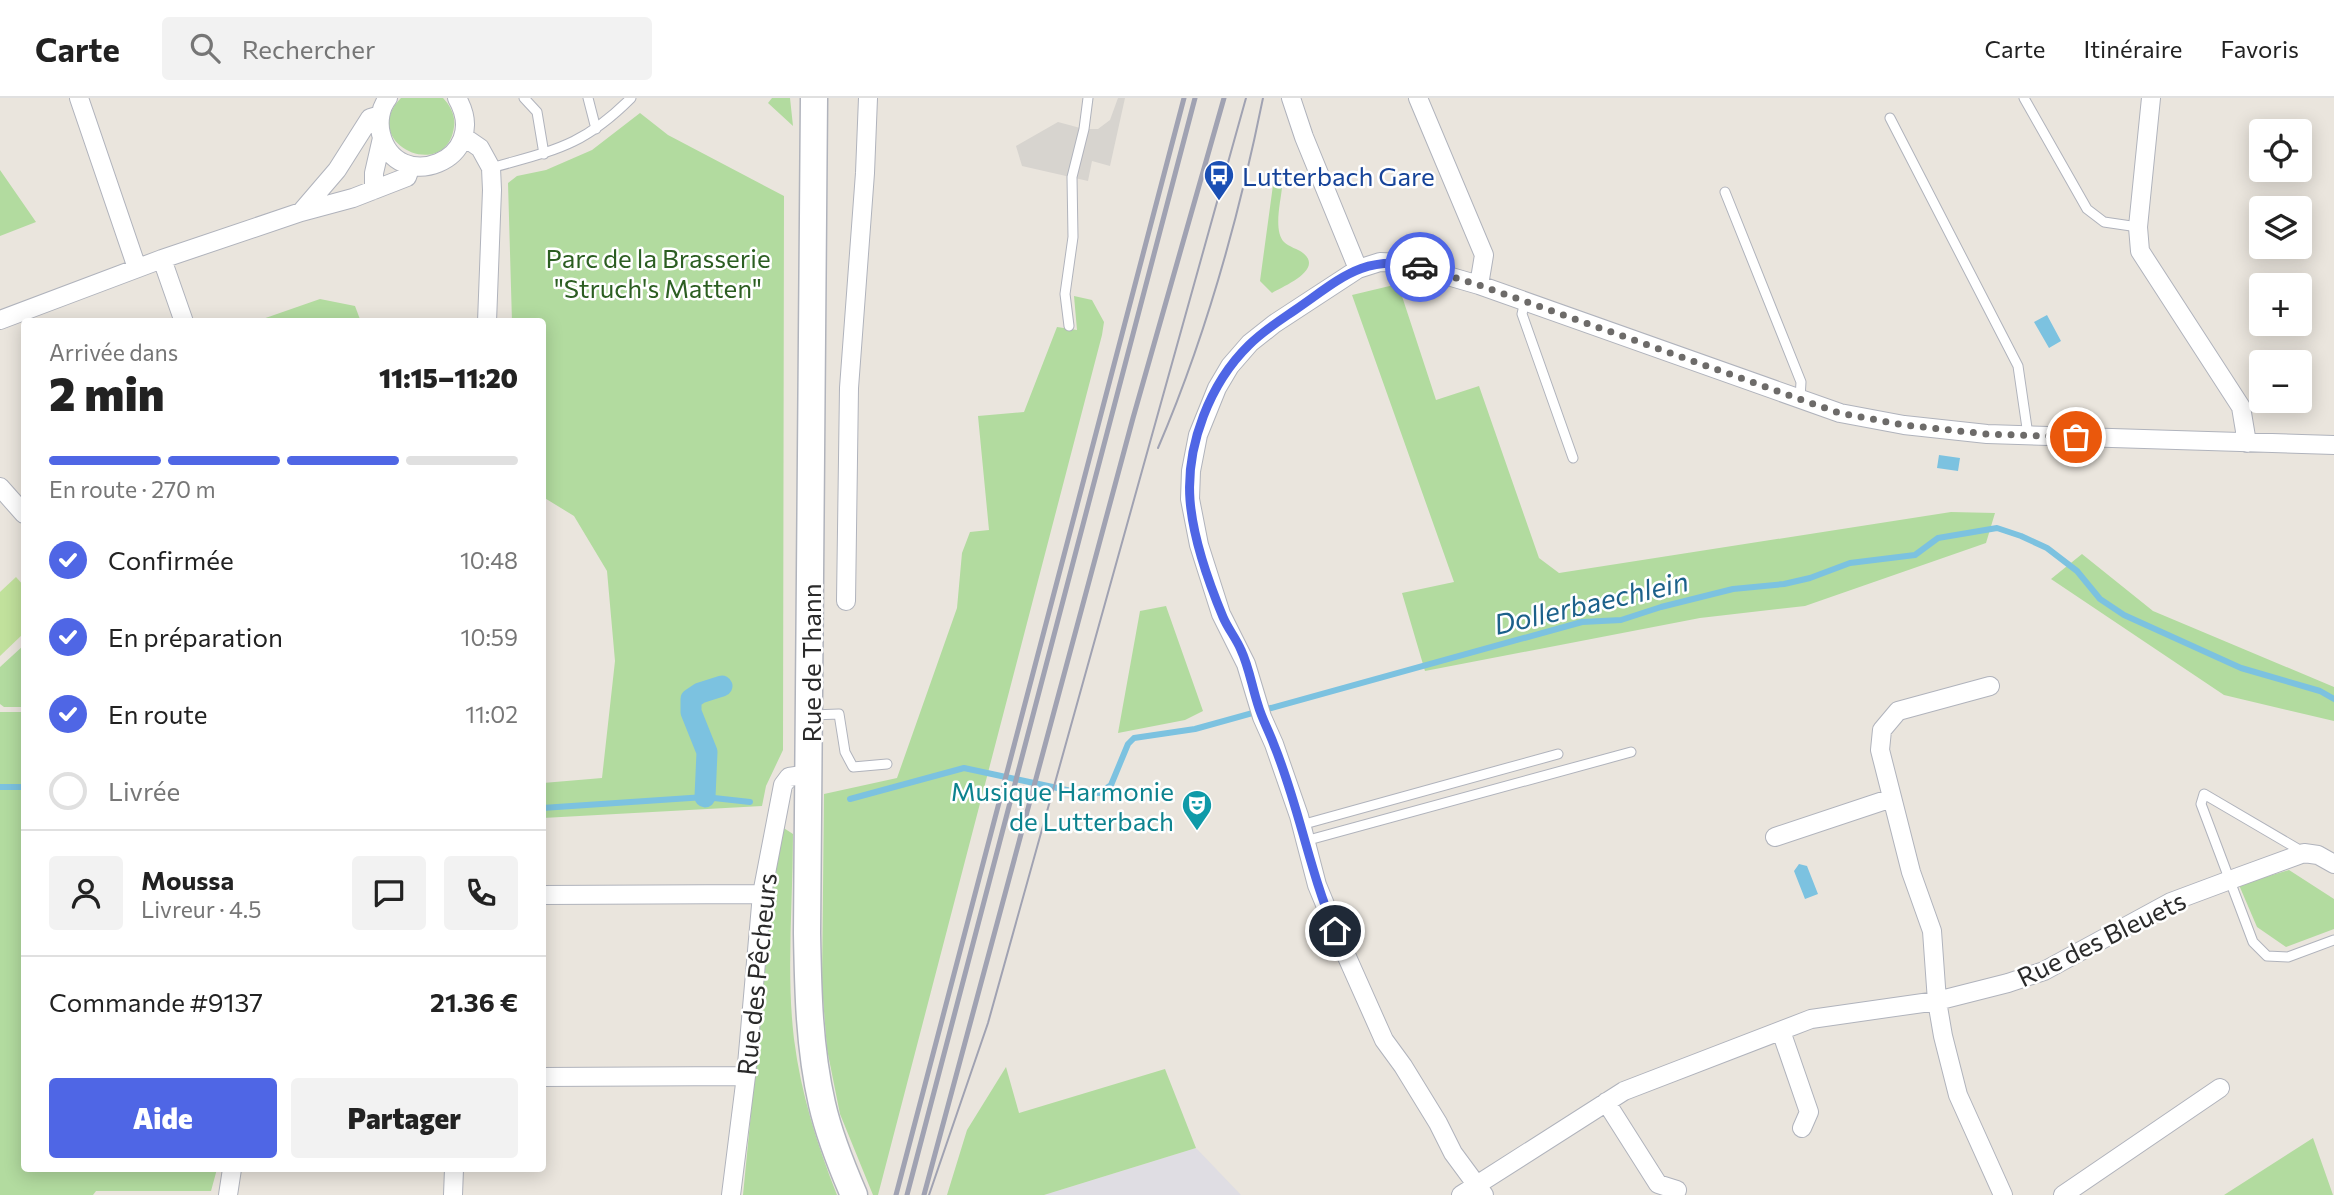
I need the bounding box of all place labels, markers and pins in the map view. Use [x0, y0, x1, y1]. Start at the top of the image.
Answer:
bus stop icon: Lutterbach Gare [1202, 158, 1236, 202]
place label: Lutterbach Gare [1242, 160, 1435, 191]
pin [2046, 407, 2106, 467]
place label: Musique Harmonie de Lutterbach [951, 775, 1174, 836]
theatre icon: Musique Harmonie de Lutterbach [1180, 788, 1214, 832]
pin [1305, 901, 1365, 961]

